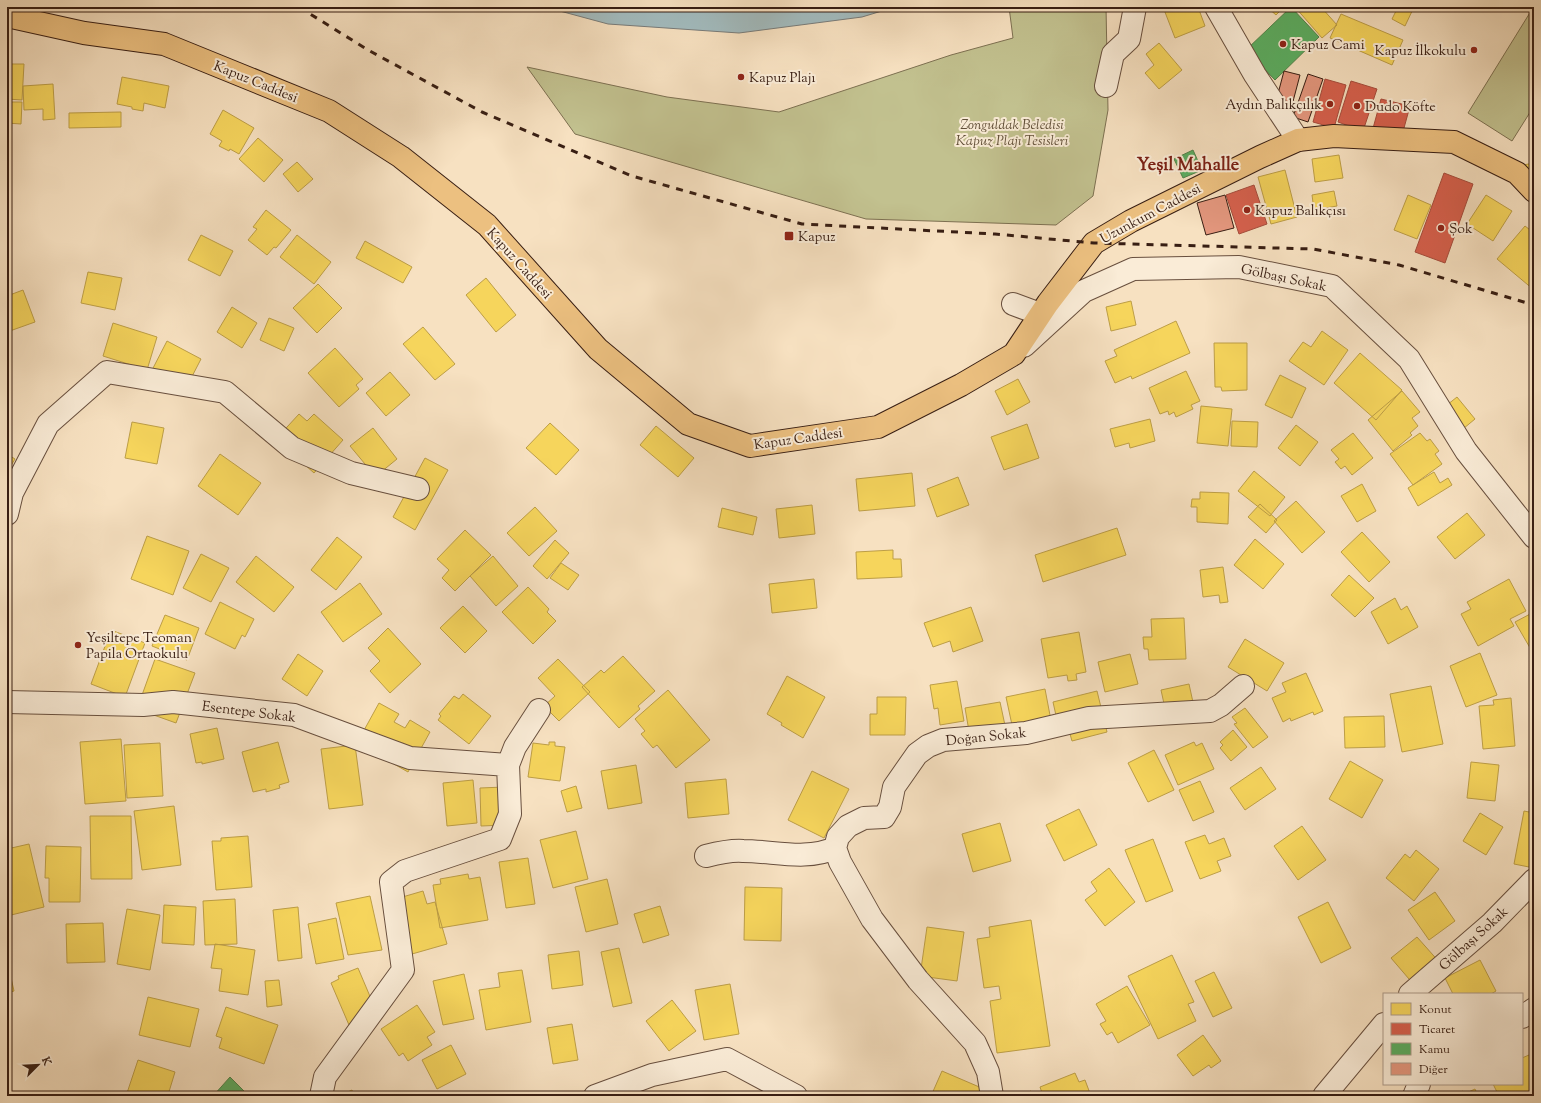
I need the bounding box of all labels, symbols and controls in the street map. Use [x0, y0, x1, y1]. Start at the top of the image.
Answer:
place label: Kapuz Cami [1291, 36, 1365, 56]
marker: Kapuz Cami [1278, 39, 1288, 49]
place label: Kapuz İlkokulu [1375, 42, 1466, 62]
marker: Kapuz İlkokulu [1469, 45, 1479, 55]
street label: Kapuz Caddesi [210, 57, 300, 109]
place label: Kapuz Plajı [749, 69, 816, 89]
marker: Kapuz Plajı [736, 72, 746, 82]
place label: Aydın Balıkçılık [1225, 96, 1322, 116]
place label: Dudo Köfte [1365, 98, 1436, 118]
marker: Aydın Balıkçılık [1325, 99, 1335, 109]
marker: Dudo Köfte [1352, 101, 1362, 111]
park label: Zonguldak Beledisi Kapuz Plajı Tesisleri [956, 116, 1069, 152]
district label: Yeşil Mahalle [1137, 153, 1240, 179]
street label: Uzunkum Caddesi [1097, 180, 1205, 250]
place label: Kapuz Balıkçısı [1255, 202, 1346, 222]
marker: Kapuz Balıkçısı [1242, 205, 1252, 215]
place label: Şok [1449, 220, 1473, 240]
marker: Şok [1436, 223, 1446, 233]
street label: Kapuz Caddesi [481, 224, 556, 304]
place label: Kapuz [798, 228, 836, 248]
marker: Kapuz [783, 230, 795, 242]
street label: Gölbaşı Sokak [1239, 260, 1329, 298]
street label: Kapuz Caddesi [753, 424, 844, 456]
place label: Yeşiltepe Teoman Papila Ortaokulu [86, 629, 192, 665]
marker: Yeşiltepe Teoman Papila Ortaokulu [73, 640, 83, 650]
street label: Esentepe Sokak [201, 697, 297, 729]
street label: Doğan Sokak [945, 724, 1028, 752]
street label: Gölbaşı Sokak [1435, 903, 1514, 976]
legend [1383, 993, 1523, 1085]
text: Konut [1419, 1001, 1452, 1019]
text: Ticaret [1419, 1021, 1455, 1039]
text: Kamu [1419, 1041, 1450, 1059]
north arrow [18, 1045, 58, 1085]
text: K [37, 1054, 55, 1068]
text: Diğer [1419, 1061, 1448, 1079]

